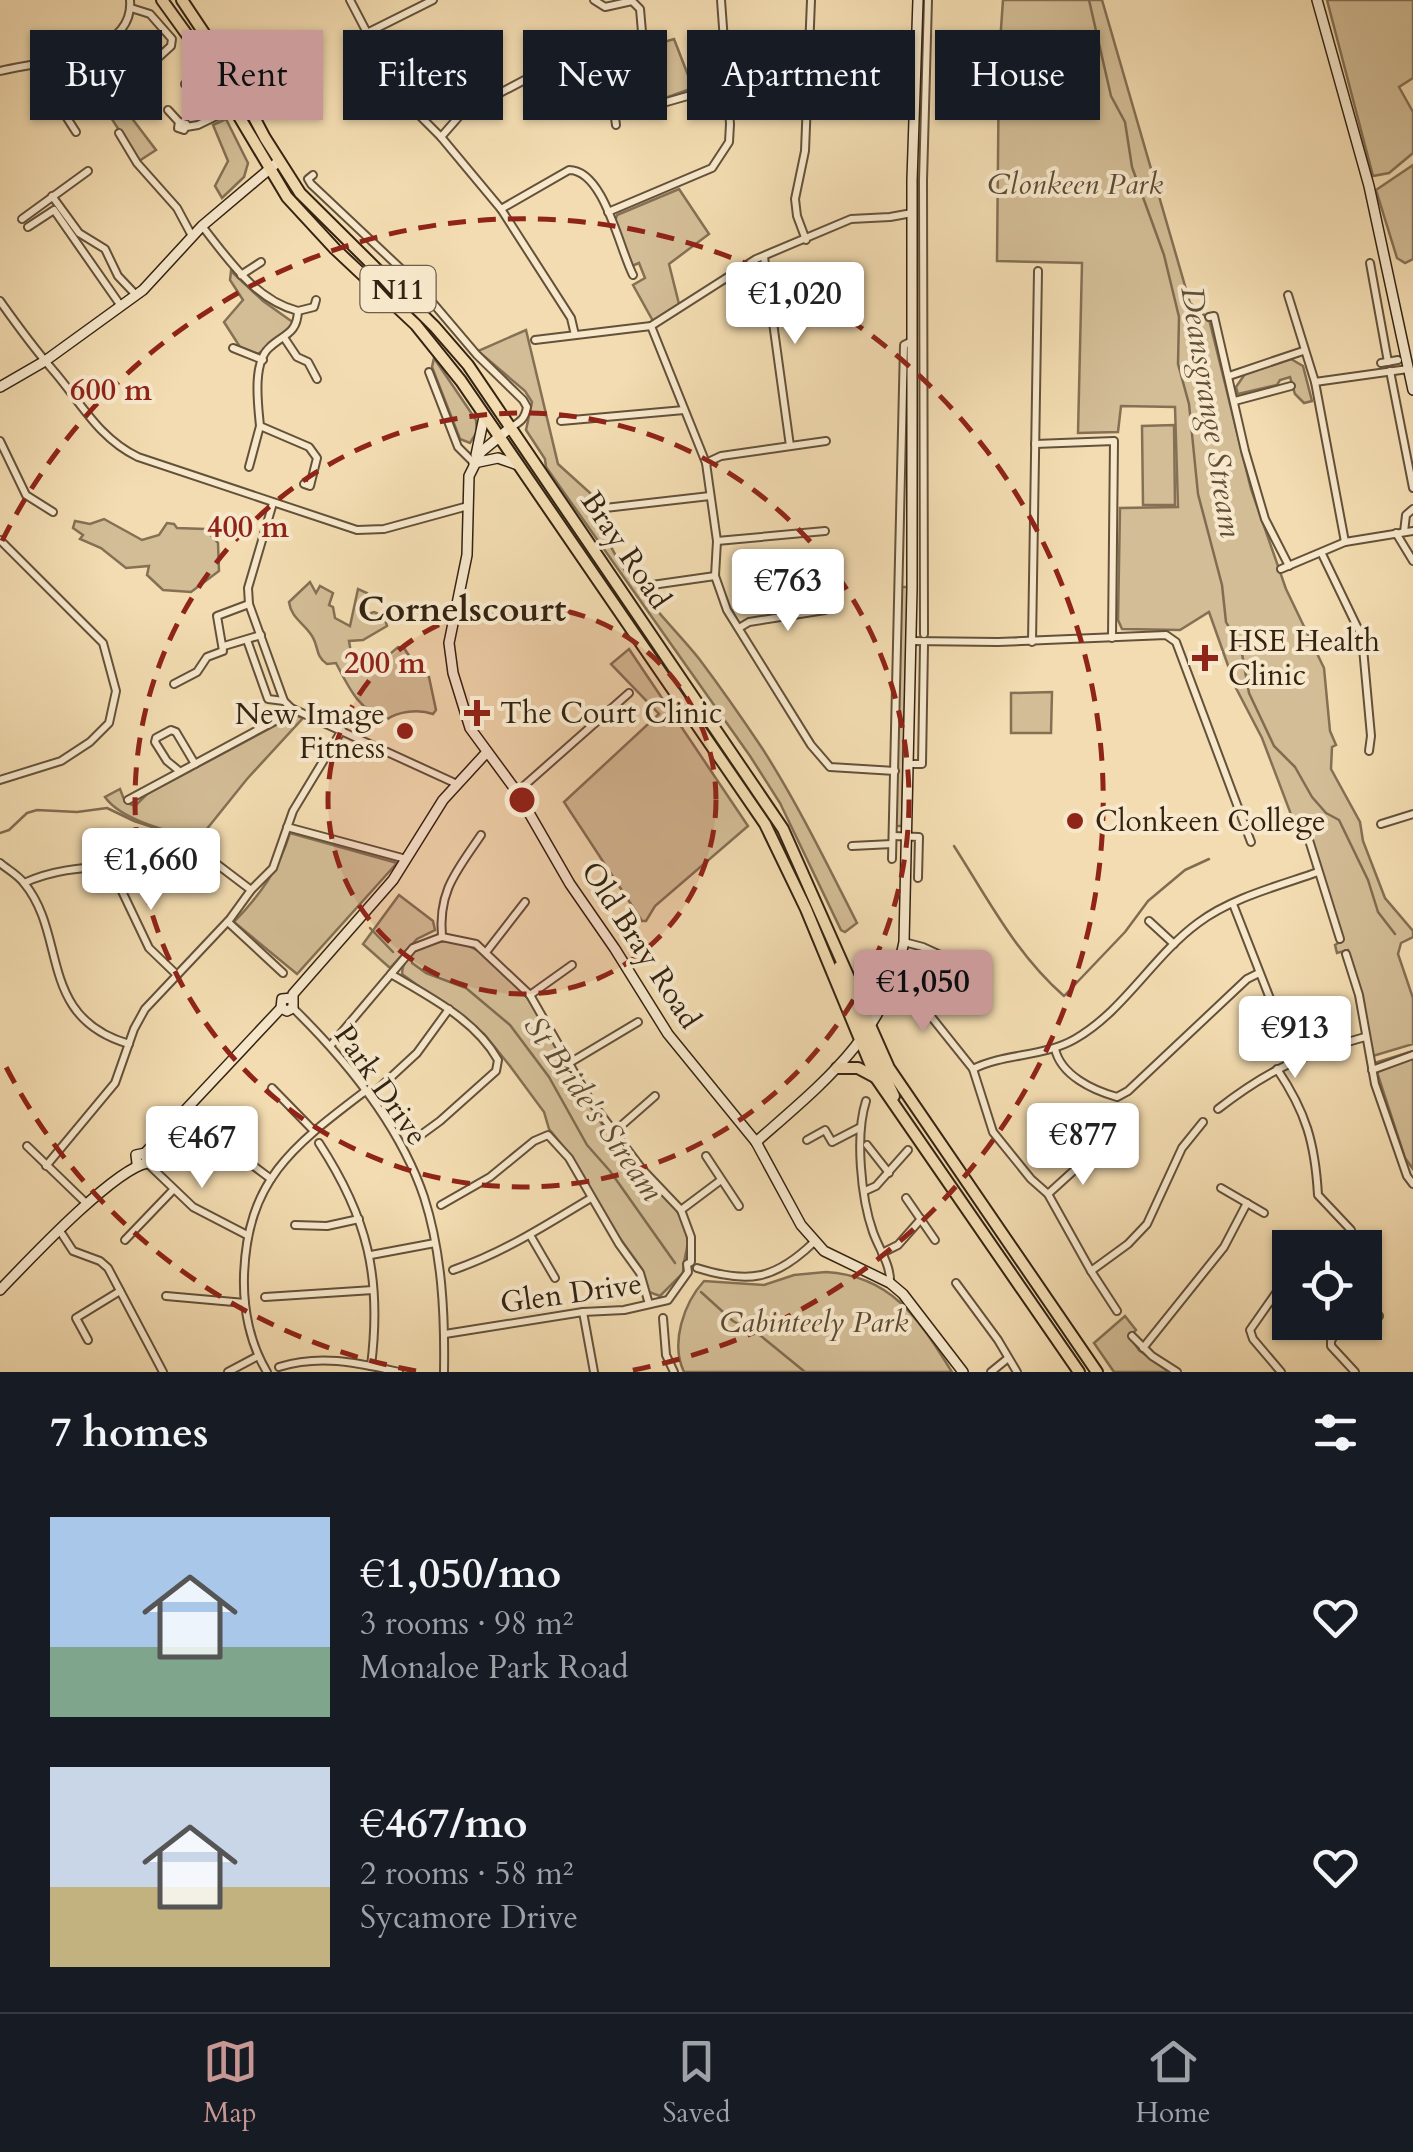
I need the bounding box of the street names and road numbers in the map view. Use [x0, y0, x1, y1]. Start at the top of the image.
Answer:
road number: N11 [360, 266, 436, 312]
street label: Bray Road [571, 483, 680, 617]
street label: Old Bray Road [571, 854, 710, 1037]
street label: Park Drive [324, 1017, 437, 1154]
street label: Glen Drive [498, 1263, 645, 1324]

